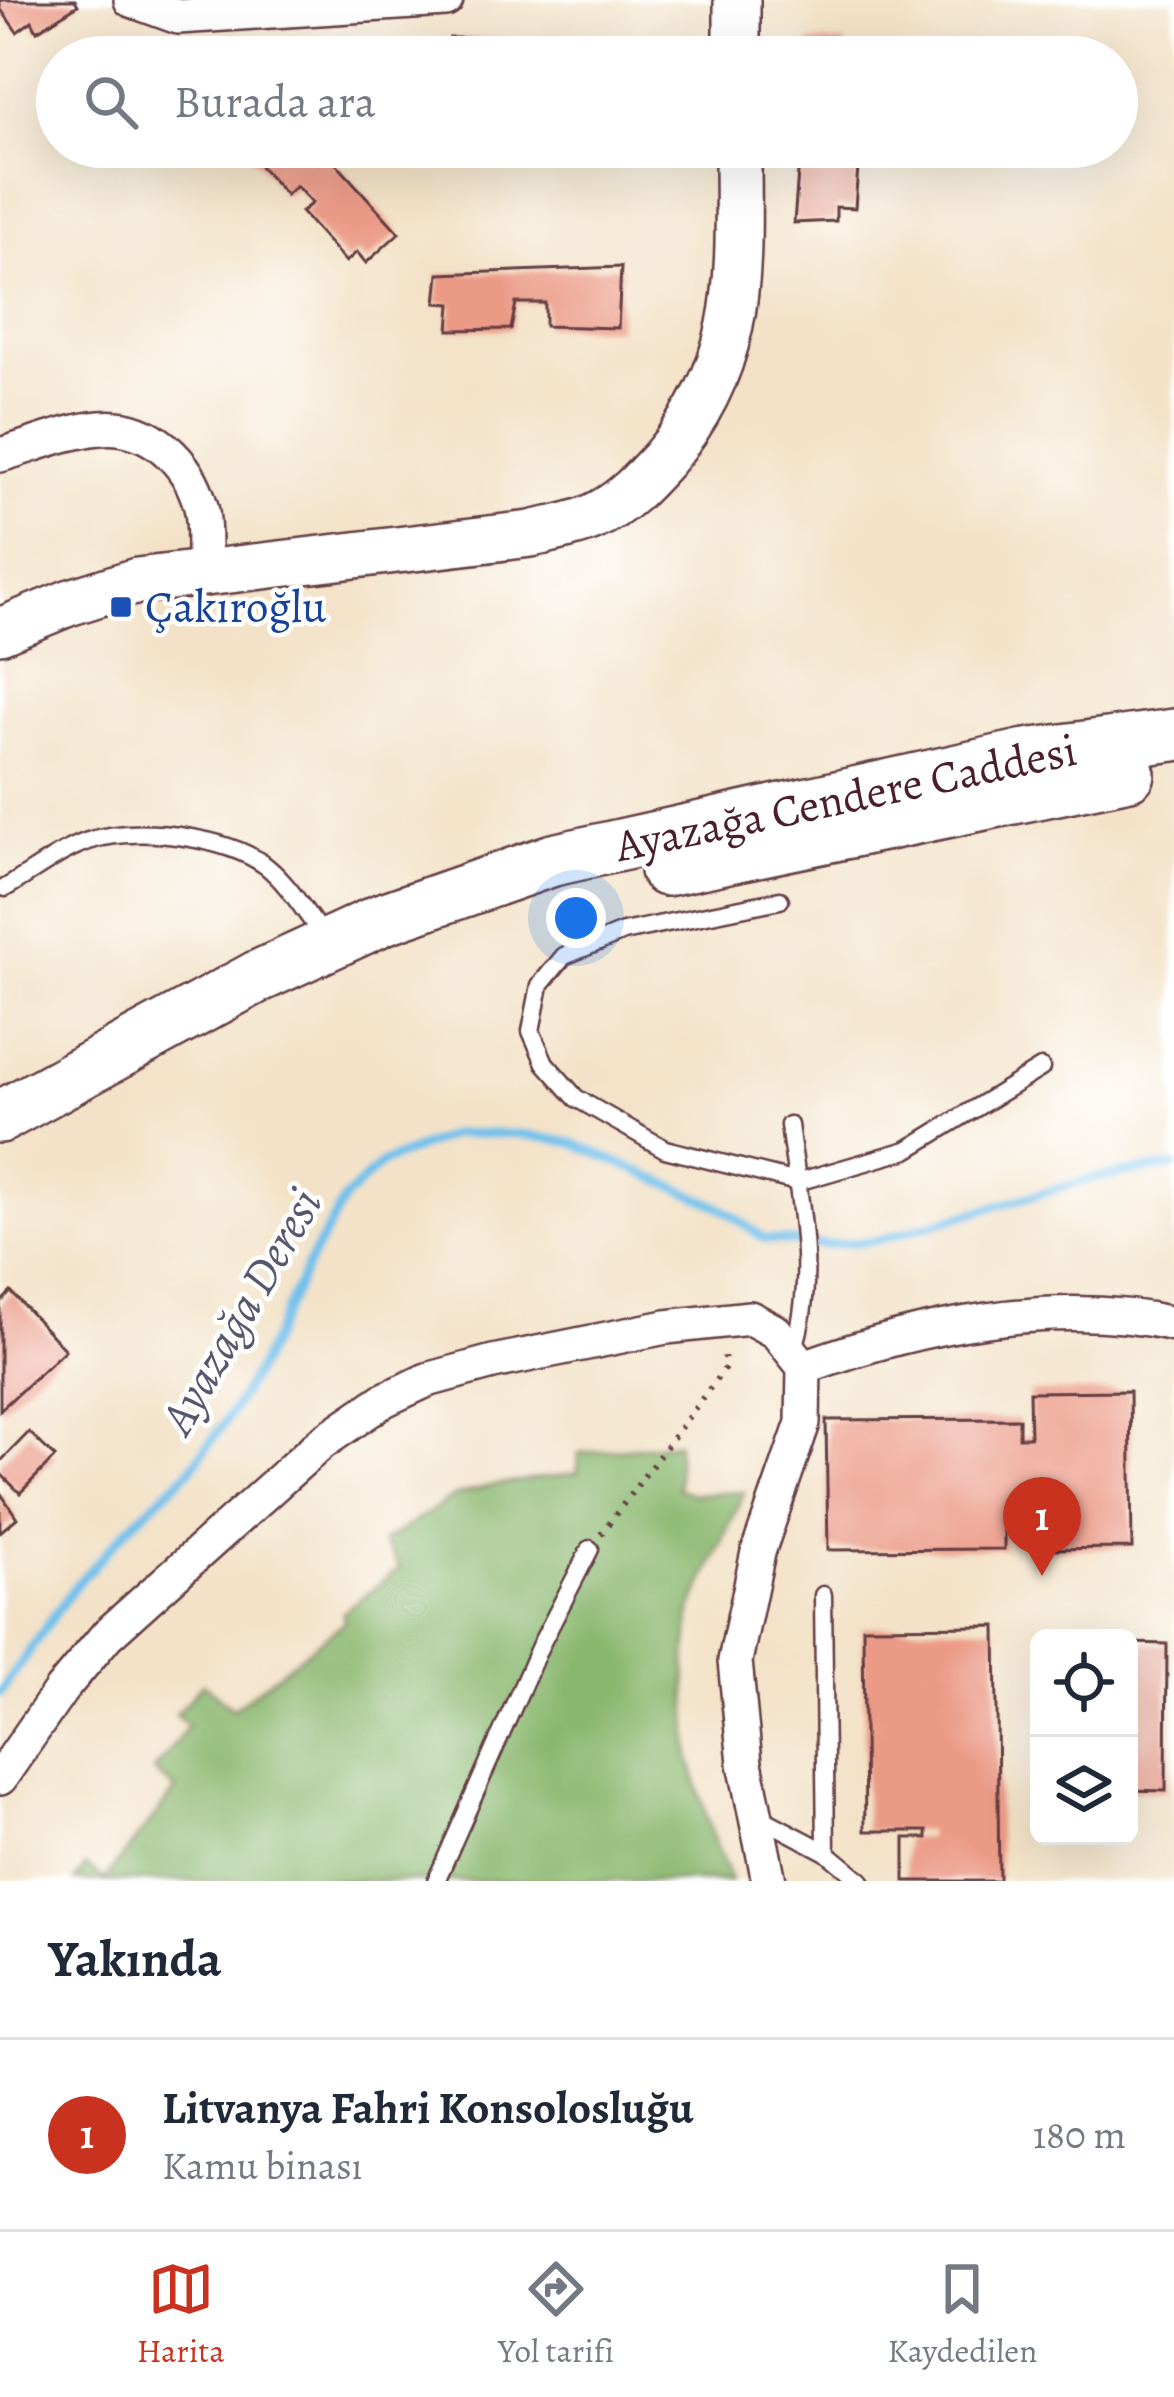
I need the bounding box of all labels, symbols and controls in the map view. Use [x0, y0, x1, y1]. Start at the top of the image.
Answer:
search box [36, 36, 1138, 168]
icon: search [78, 69, 144, 135]
text: Burada ara [174, 71, 376, 133]
place label: Çakıroğlu [145, 576, 327, 638]
marker: Çakıroğlu [108, 594, 134, 620]
street label: Ayazağa Cendere Caddesi [609, 719, 1082, 877]
your location [546, 888, 606, 948]
water label: Ayazağa Deresi [143, 1176, 338, 1448]
pin: 1 [1003, 1477, 1081, 1576]
map controls [1030, 1629, 1138, 1845]
button: locate [1030, 1629, 1138, 1737]
button: layers [1030, 1737, 1138, 1845]
text: Yakında [48, 1924, 222, 1994]
text: Litvanya Fahri Konsolosluğu [162, 2077, 694, 2139]
text: 1 [80, 2108, 94, 2161]
text: 180 m [1033, 2108, 1126, 2161]
text: Kamu binası [162, 2139, 363, 2192]
tab: Harita [137, 2256, 225, 2373]
tab: Yol tarifi [498, 2256, 614, 2373]
tab: Kaydedilen [887, 2256, 1037, 2373]

